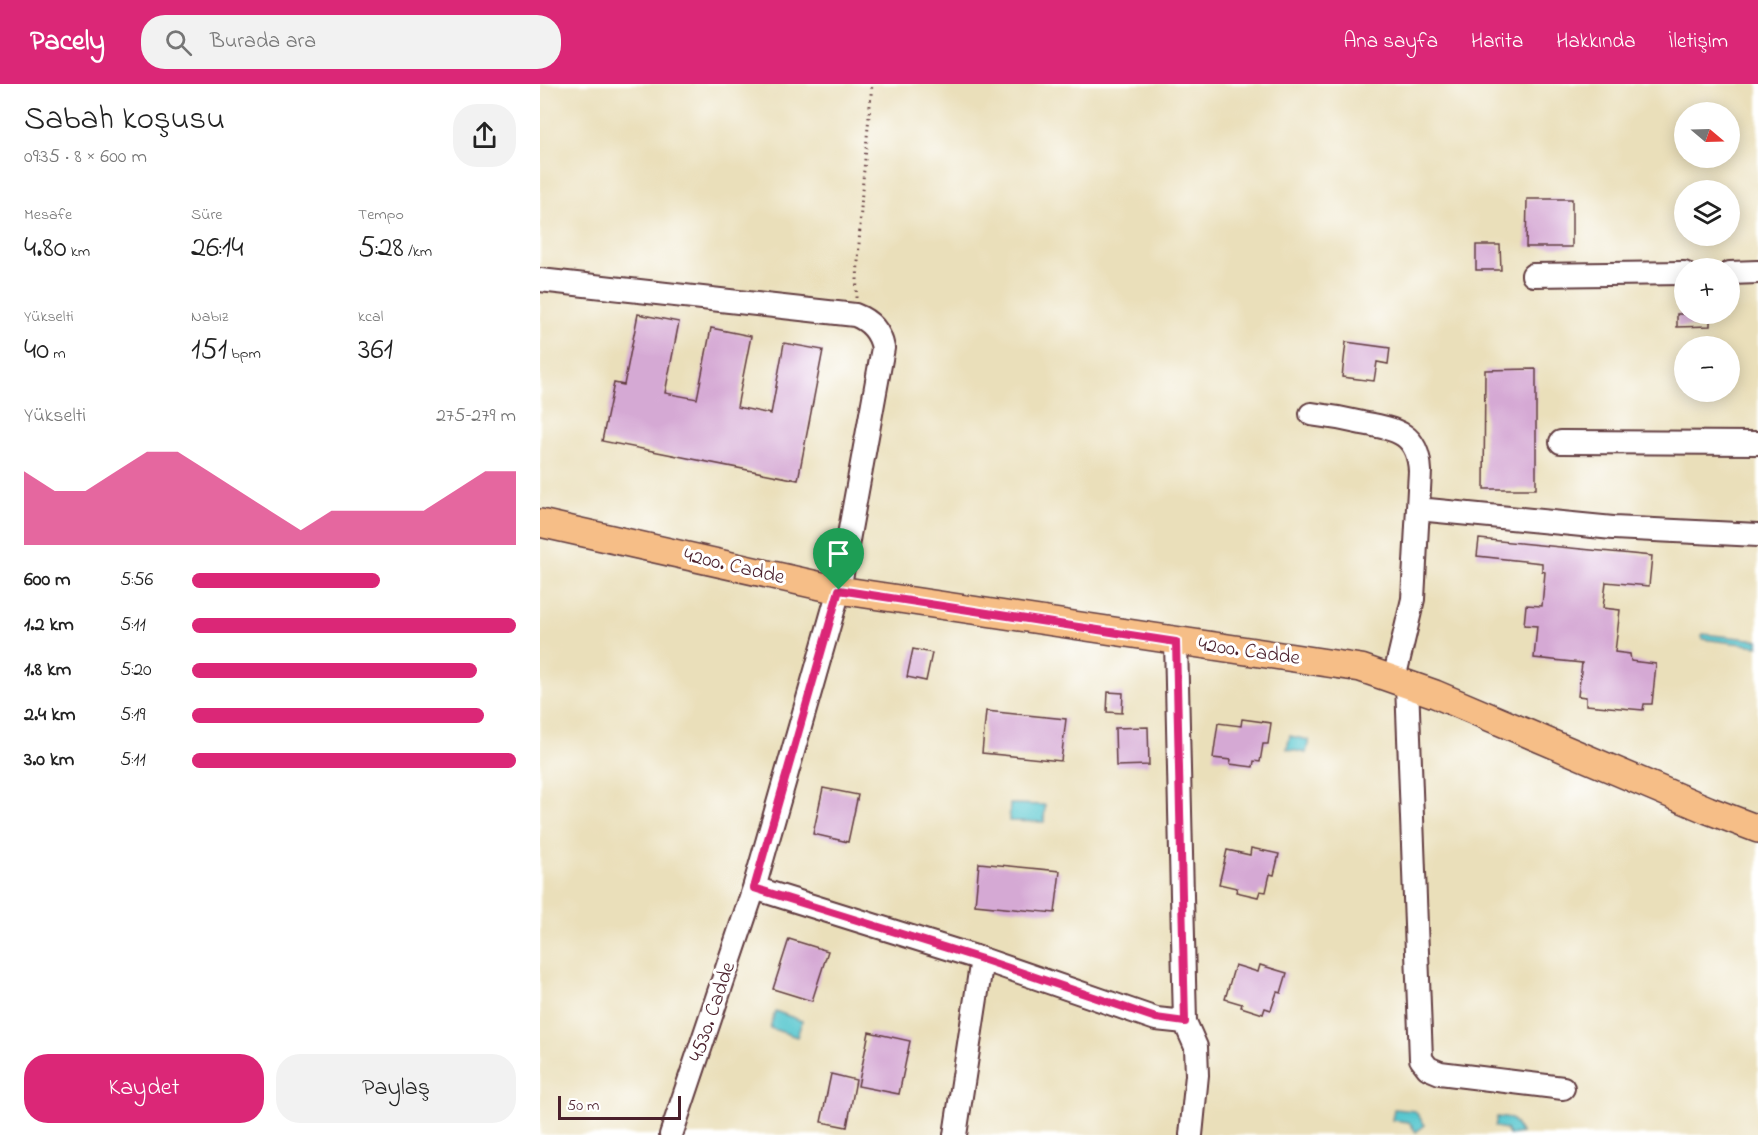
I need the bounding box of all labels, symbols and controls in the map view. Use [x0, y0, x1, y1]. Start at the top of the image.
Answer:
search box [141, 15, 561, 69]
text: Pacely [30, 22, 105, 63]
icon: search [162, 26, 195, 59]
text: Burada ara [210, 26, 316, 58]
text: Ana sayfa [1343, 27, 1438, 57]
text: Harita [1471, 27, 1523, 57]
text: Hakkında [1556, 27, 1636, 57]
text: İletişim [1669, 27, 1728, 57]
text: Sabah koşusu [24, 96, 225, 144]
north arrow [1674, 102, 1740, 168]
map controls [1674, 102, 1740, 402]
button: share [453, 104, 516, 167]
text: 09:35 · 8 × 600 m [24, 143, 147, 172]
button: layers [1674, 180, 1740, 246]
text: Mesafe [24, 203, 72, 227]
text: Süre [191, 203, 223, 227]
text: Tempo [358, 203, 404, 227]
text: 4.80 [24, 227, 67, 271]
text: 26:14 [191, 227, 244, 271]
text: 5:28 [358, 227, 404, 271]
text: km [67, 240, 90, 264]
text: /km [404, 240, 432, 264]
button: + [1674, 258, 1740, 324]
text: Yükselti [24, 305, 74, 329]
text: Nabız [191, 305, 228, 329]
text: kcal [358, 305, 383, 329]
text: 40 [24, 329, 49, 373]
text: 151 [191, 329, 227, 373]
text: 361 [358, 329, 393, 373]
button: − [1674, 336, 1740, 402]
text: m [49, 342, 66, 366]
text: bpm [227, 342, 261, 366]
text: Yükselti [24, 402, 86, 431]
text: 275–279 m [436, 402, 516, 431]
pin [813, 528, 864, 590]
icon: arrive [822, 537, 855, 570]
street label: 4200. Cadde [681, 541, 788, 593]
text: 600 m [24, 566, 71, 595]
text: 5:56 [120, 566, 153, 595]
text: 1.2 km [24, 611, 74, 640]
text: 5:11 [120, 611, 146, 640]
street label: 4200. Cadde [1196, 630, 1302, 674]
text: 1.8 km [24, 656, 71, 685]
text: 5:20 [120, 656, 152, 685]
text: 2.4 km [24, 701, 76, 730]
text: 5:19 [120, 701, 146, 730]
text: 3.0 km [24, 746, 74, 775]
text: 5:11 [120, 746, 146, 775]
street label: 4530. Cadde [682, 957, 744, 1066]
button: Kaydet [24, 1054, 264, 1123]
button: Paylaş [276, 1054, 516, 1123]
scale bar [558, 1093, 681, 1120]
text: 50 m [567, 1094, 599, 1118]

